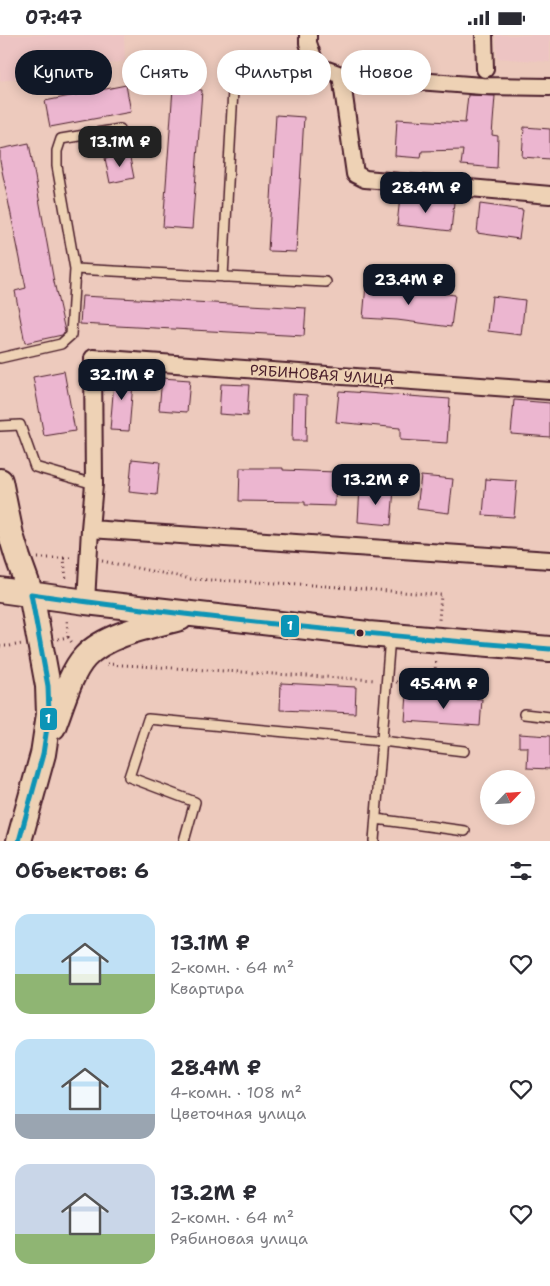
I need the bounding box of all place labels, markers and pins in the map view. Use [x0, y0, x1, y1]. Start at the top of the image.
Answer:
pin: 13.1M ₽ [74, 125, 166, 168]
pin: 28.4M ₽ [380, 171, 472, 214]
pin: 23.4M ₽ [363, 263, 455, 306]
pin: 32.1M ₽ [76, 359, 168, 401]
pin: 13.2M ₽ [330, 463, 422, 506]
unlabelled marker [355, 628, 365, 638]
pin: 45.4M ₽ [398, 667, 490, 710]

